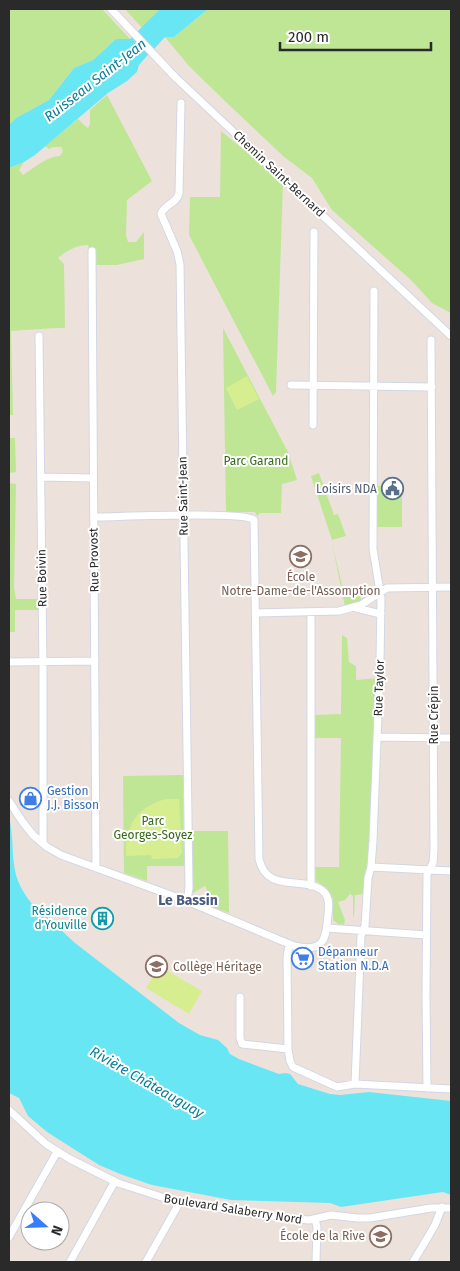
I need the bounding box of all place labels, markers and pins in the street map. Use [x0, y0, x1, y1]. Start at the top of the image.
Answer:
public building icon: Loisirs NDA [381, 477, 405, 501]
place label: Loisirs NDA [316, 482, 377, 496]
school or university icon: École Notre-Dame-de-l'Assomption [289, 544, 313, 568]
place label: École Notre-Dame-de-l'Assomption [221, 569, 381, 598]
place label: Gestion J.J. Bisson [47, 784, 99, 812]
shop icon: Gestion J.J. Bisson [19, 786, 43, 810]
place label: Résidence d'Youville [32, 904, 87, 932]
building icon: Résidence d'Youville [91, 906, 115, 930]
place label: Dépanneur Station N.D.A [318, 945, 389, 973]
supermarket icon: Dépanneur Station N.D.A [290, 947, 314, 971]
school or university icon: Collège Héritage [145, 955, 169, 979]
place label: Collège Héritage [173, 960, 262, 974]
school or university icon: École de la Rive [369, 1224, 393, 1248]
place label: École de la Rive [280, 1228, 365, 1243]

